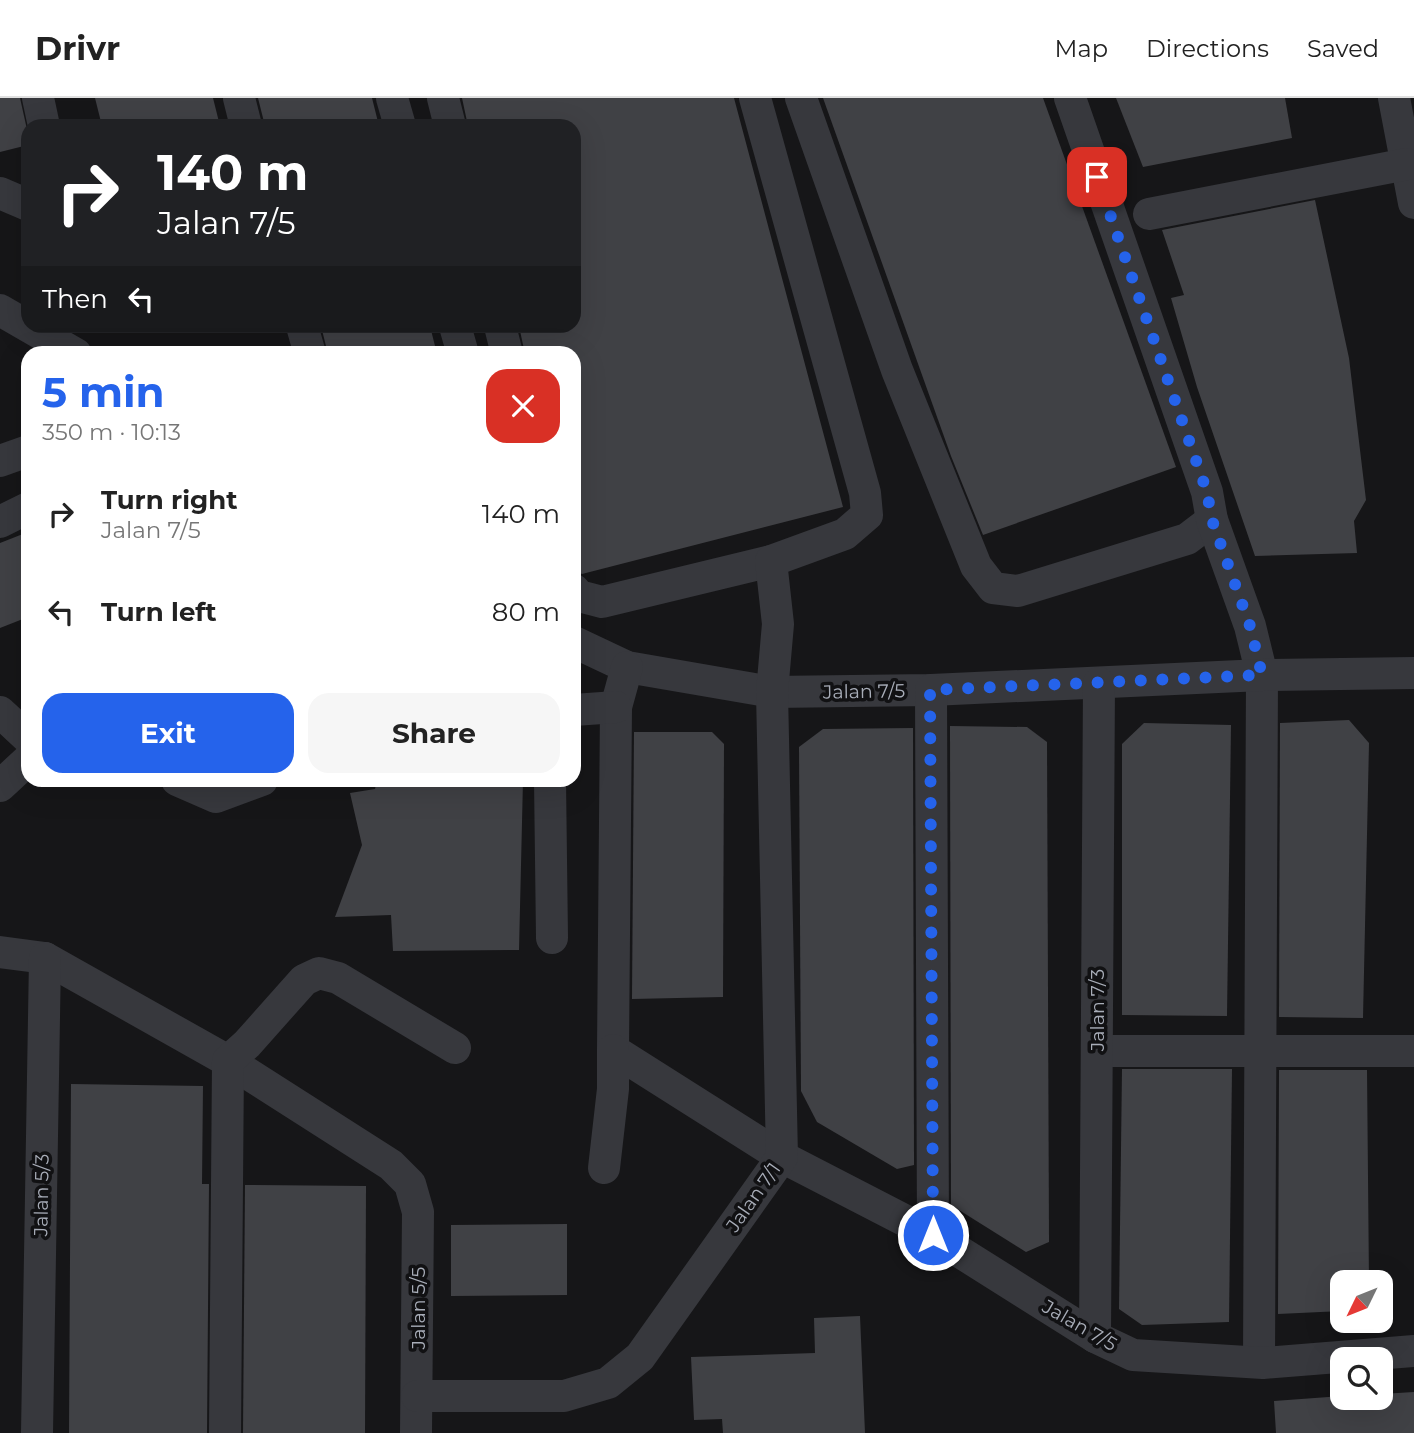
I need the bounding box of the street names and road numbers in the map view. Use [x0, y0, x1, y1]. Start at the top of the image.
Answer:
street label: Jalan 7/5 [822, 679, 906, 704]
street label: Jalan 7/3 [1086, 969, 1109, 1052]
street label: Jalan 5/3 [29, 1153, 54, 1238]
street label: Jalan 7/1 [721, 1158, 785, 1237]
street label: Jalan 5/5 [407, 1266, 430, 1350]
street label: Jalan 7/5 [1037, 1294, 1121, 1356]

